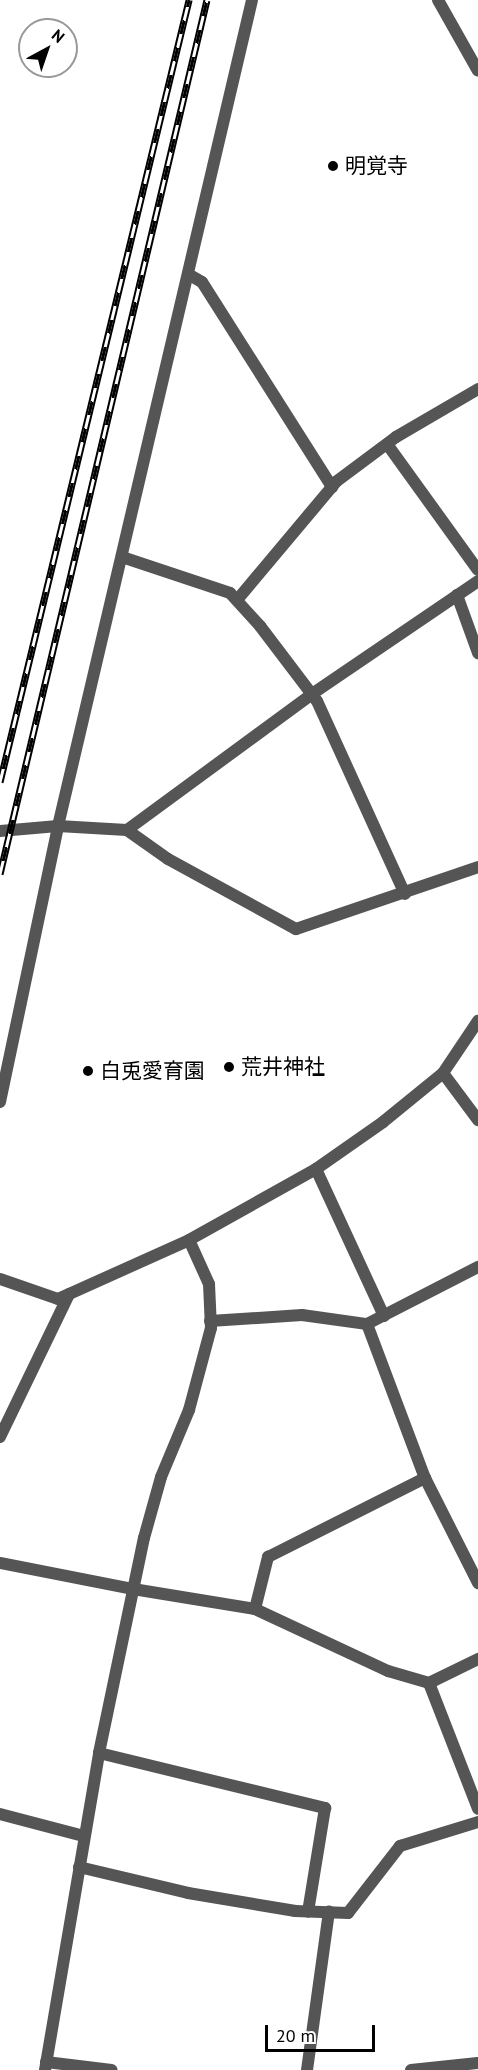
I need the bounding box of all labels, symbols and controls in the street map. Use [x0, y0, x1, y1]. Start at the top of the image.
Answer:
north arrow [18, 18, 78, 78]
text: N [48, 25, 69, 47]
place label: 明覚寺 [345, 153, 408, 179]
marker: 明覚寺 [326, 159, 340, 173]
place label: 荒井神社 [241, 1054, 325, 1080]
place label: 白兎愛育園 [100, 1058, 205, 1084]
marker: 荒井神社 [222, 1060, 236, 1074]
marker: 白兎愛育園 [81, 1064, 95, 1078]
scale bar [268, 2013, 378, 2051]
text: 20 m [276, 2024, 315, 2047]

